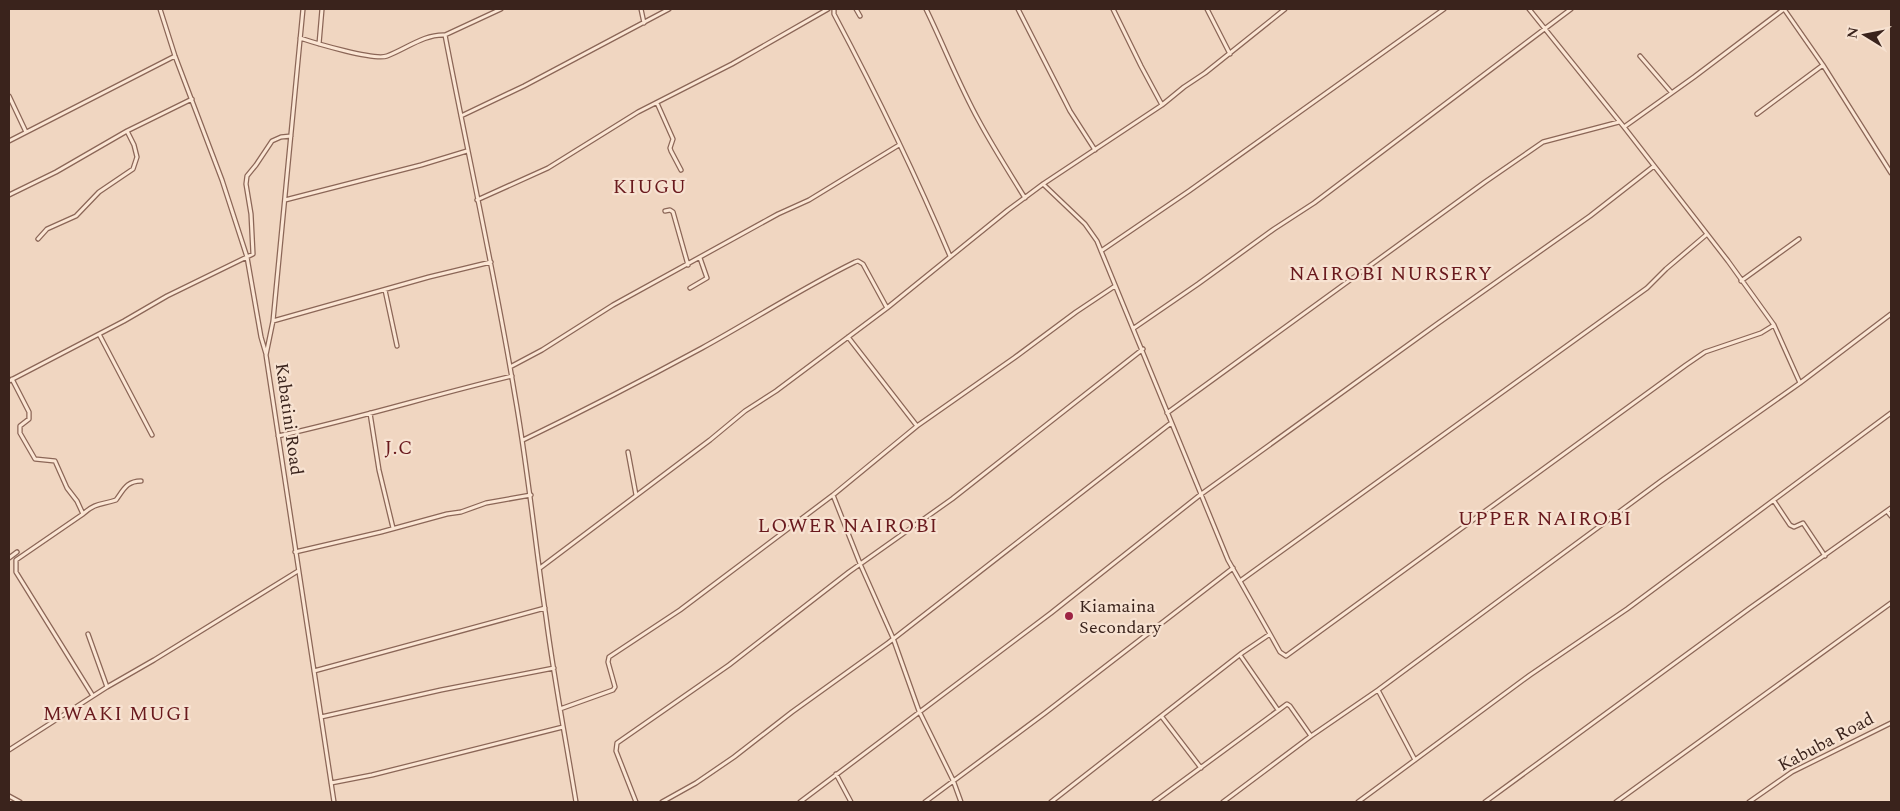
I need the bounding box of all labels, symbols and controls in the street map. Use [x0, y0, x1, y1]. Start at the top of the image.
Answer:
north arrow [1840, 10, 1890, 60]
text: N [1841, 25, 1864, 40]
district label: KIUGU [613, 172, 687, 202]
district label: NAIROBI NURSERY [1289, 259, 1493, 289]
street label: Kabatini Road [268, 361, 310, 477]
district label: J.C [385, 433, 413, 463]
district label: UPPER NAIROBI [1458, 504, 1632, 534]
district label: LOWER NAIROBI [758, 511, 938, 541]
place label: Kiamaina Secondary [1079, 593, 1162, 641]
marker: Kiamaina Secondary [1063, 610, 1075, 622]
district label: MWAKI MUGI [43, 699, 191, 729]
street label: Kabuba Road [1773, 705, 1879, 779]

